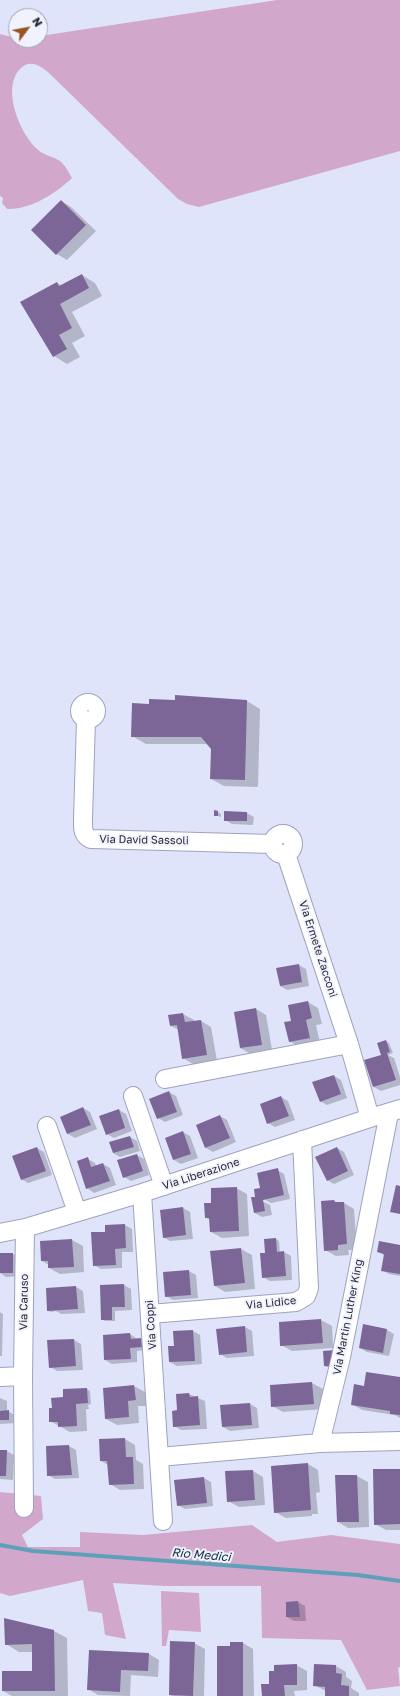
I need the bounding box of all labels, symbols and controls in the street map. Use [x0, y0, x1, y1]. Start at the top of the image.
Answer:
north arrow [8, 8, 48, 48]
text: N [30, 15, 45, 29]
street label: Via David Sassoli [99, 833, 189, 847]
street label: Via Ermete Zacconi [296, 899, 340, 999]
street label: Via Liberazione [161, 1155, 241, 1193]
street label: Via Martin Luther King [330, 1258, 366, 1376]
street label: Via Caruso [17, 1274, 31, 1330]
street label: Via Lidice [245, 1294, 297, 1312]
street label: Via Coppi [143, 1300, 159, 1350]
water label: Rio Medici [171, 1545, 231, 1565]

